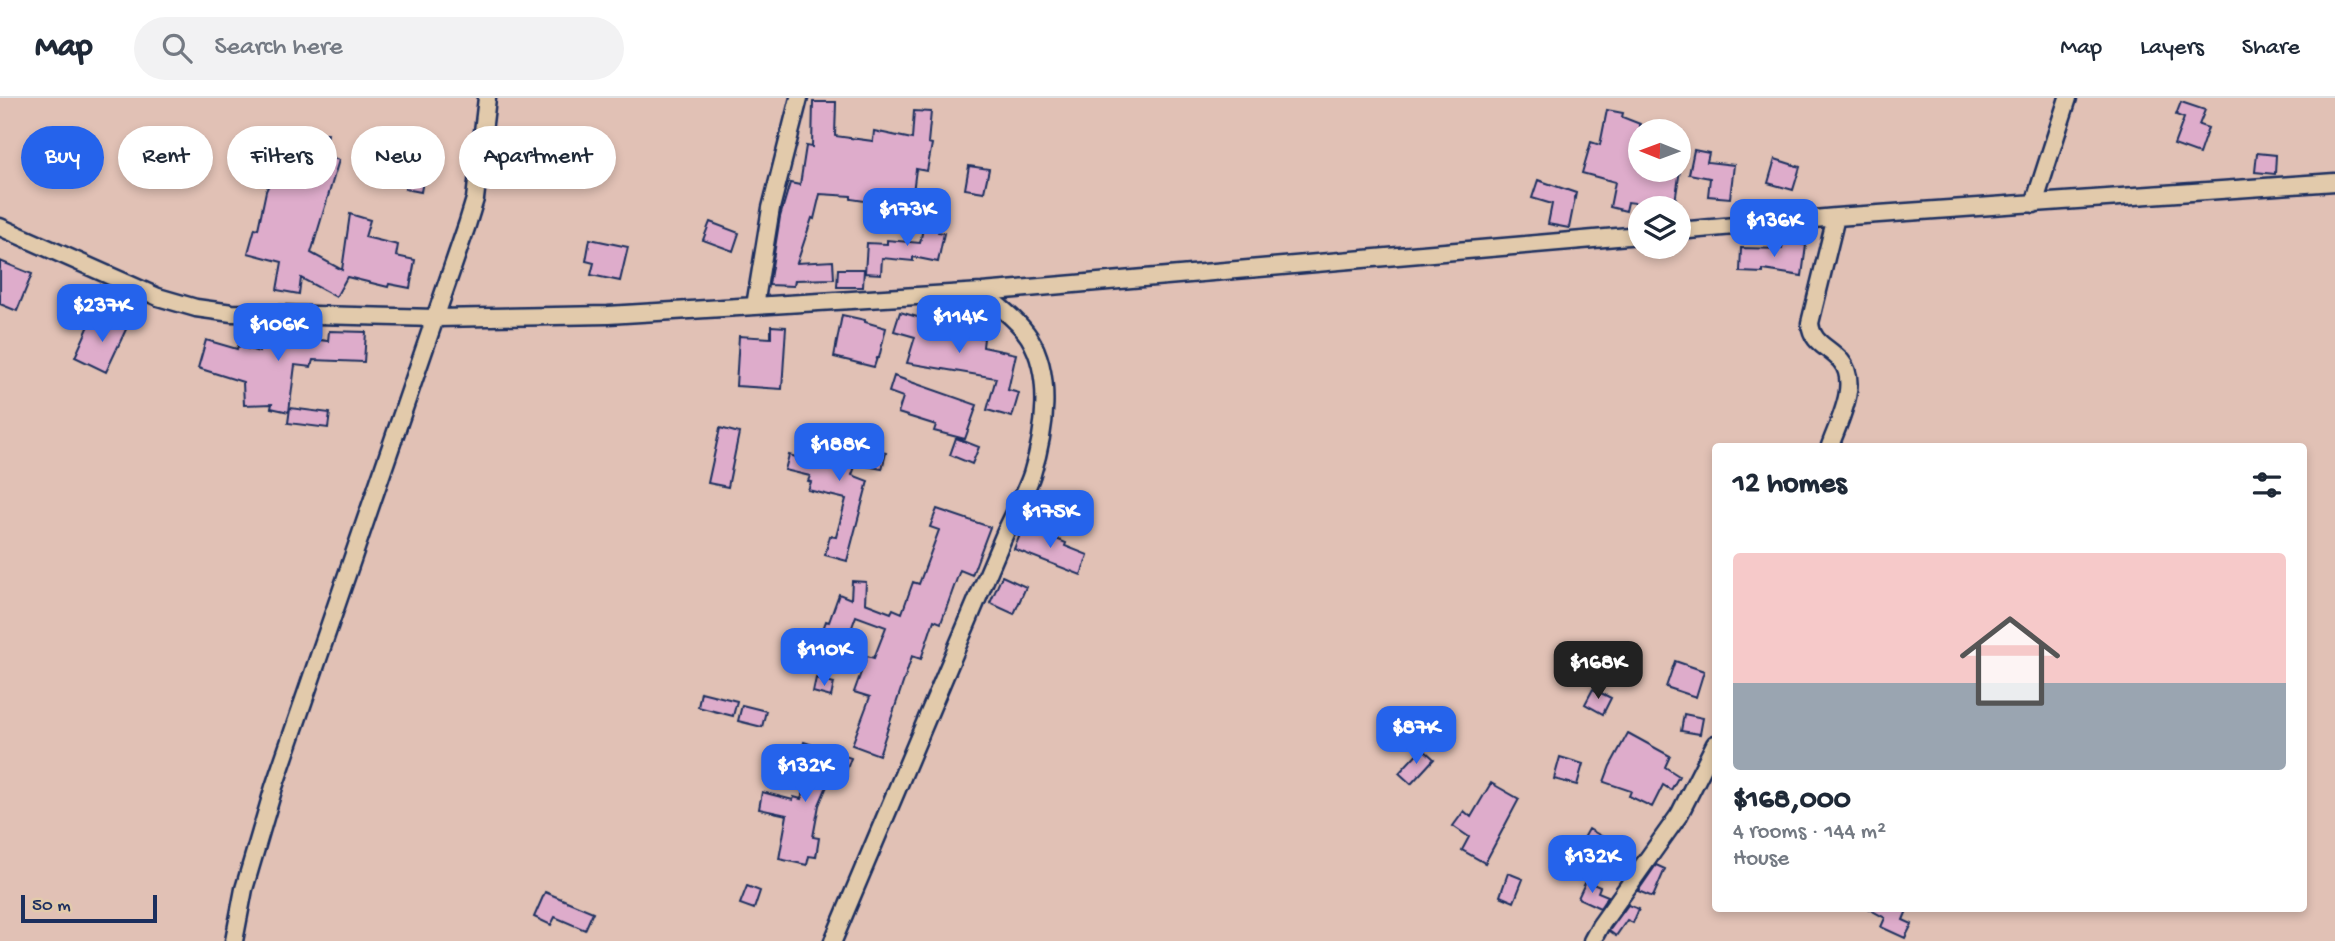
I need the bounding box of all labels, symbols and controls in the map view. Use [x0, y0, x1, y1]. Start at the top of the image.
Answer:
search box [134, 17, 624, 80]
text: Map [35, 29, 92, 67]
icon: search [158, 29, 196, 67]
text: Search here [214, 33, 343, 64]
text: Map [2060, 34, 2102, 63]
text: Layers [2140, 34, 2204, 63]
text: Share [2242, 34, 2300, 63]
north arrow [1628, 119, 1690, 182]
map controls [1628, 119, 1691, 259]
chip: Buy [21, 126, 104, 189]
chip: Rent [118, 126, 213, 189]
chip: Filters [227, 126, 337, 189]
chip: New [351, 126, 445, 189]
chip: Apartment [459, 126, 616, 189]
pin: $173K [858, 188, 956, 248]
button: layers [1628, 196, 1691, 259]
text: $173K [879, 197, 935, 224]
pin: $136K [1725, 200, 1823, 259]
text: $136K [1746, 208, 1802, 235]
pin: $237K [53, 285, 151, 344]
text: $237K [73, 293, 131, 320]
pin: $114K [910, 296, 1008, 355]
pin: $106K [229, 303, 327, 363]
text: $114K [933, 304, 985, 331]
text: $106K [249, 312, 307, 339]
pin: $188K [790, 424, 888, 483]
text: $188K [810, 432, 868, 459]
icon: filters [2248, 466, 2286, 504]
text: 12 homes [1733, 468, 1846, 503]
pin: $175K [1001, 490, 1099, 550]
text: $175K [1022, 499, 1078, 526]
icon: home [1947, 598, 2073, 724]
pin: $110K [775, 628, 873, 688]
text: $110K [797, 637, 851, 664]
pin: $168K [1549, 642, 1647, 701]
text: $168K [1570, 650, 1626, 677]
pin: $87K [1375, 706, 1457, 766]
text: $87K [1392, 715, 1440, 742]
pin: $132K [756, 744, 854, 804]
text: $132K [777, 753, 833, 780]
text: $168,000 [1733, 784, 1851, 819]
text: 4 rooms · 144 m² [1733, 819, 1886, 846]
pin: $132K [1543, 836, 1641, 895]
text: $132K [1564, 844, 1620, 871]
text: House [1733, 846, 1789, 873]
scale bar [21, 892, 158, 924]
text: 50 m [32, 895, 71, 918]

